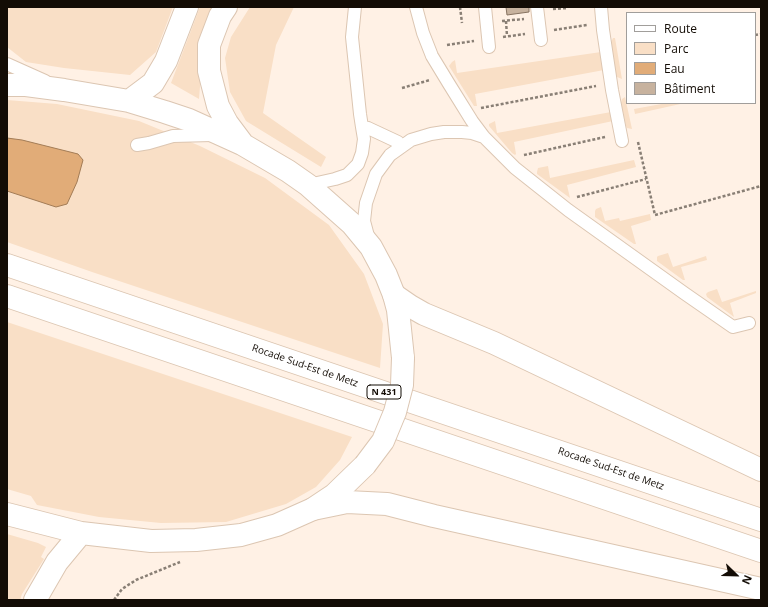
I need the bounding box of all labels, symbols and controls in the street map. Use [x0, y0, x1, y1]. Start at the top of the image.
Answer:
legend [626, 12, 756, 104]
text: Route [664, 20, 697, 37]
text: Parc [664, 40, 689, 57]
text: Eau [664, 60, 685, 77]
text: Bâtiment [664, 80, 715, 97]
street label: Rocade Sud-Est de Metz [250, 342, 360, 390]
road number: N 431 [367, 385, 401, 399]
street label: Rocade Sud-Est de Metz [556, 445, 666, 493]
north arrow [716, 555, 756, 595]
text: N [739, 573, 756, 587]

